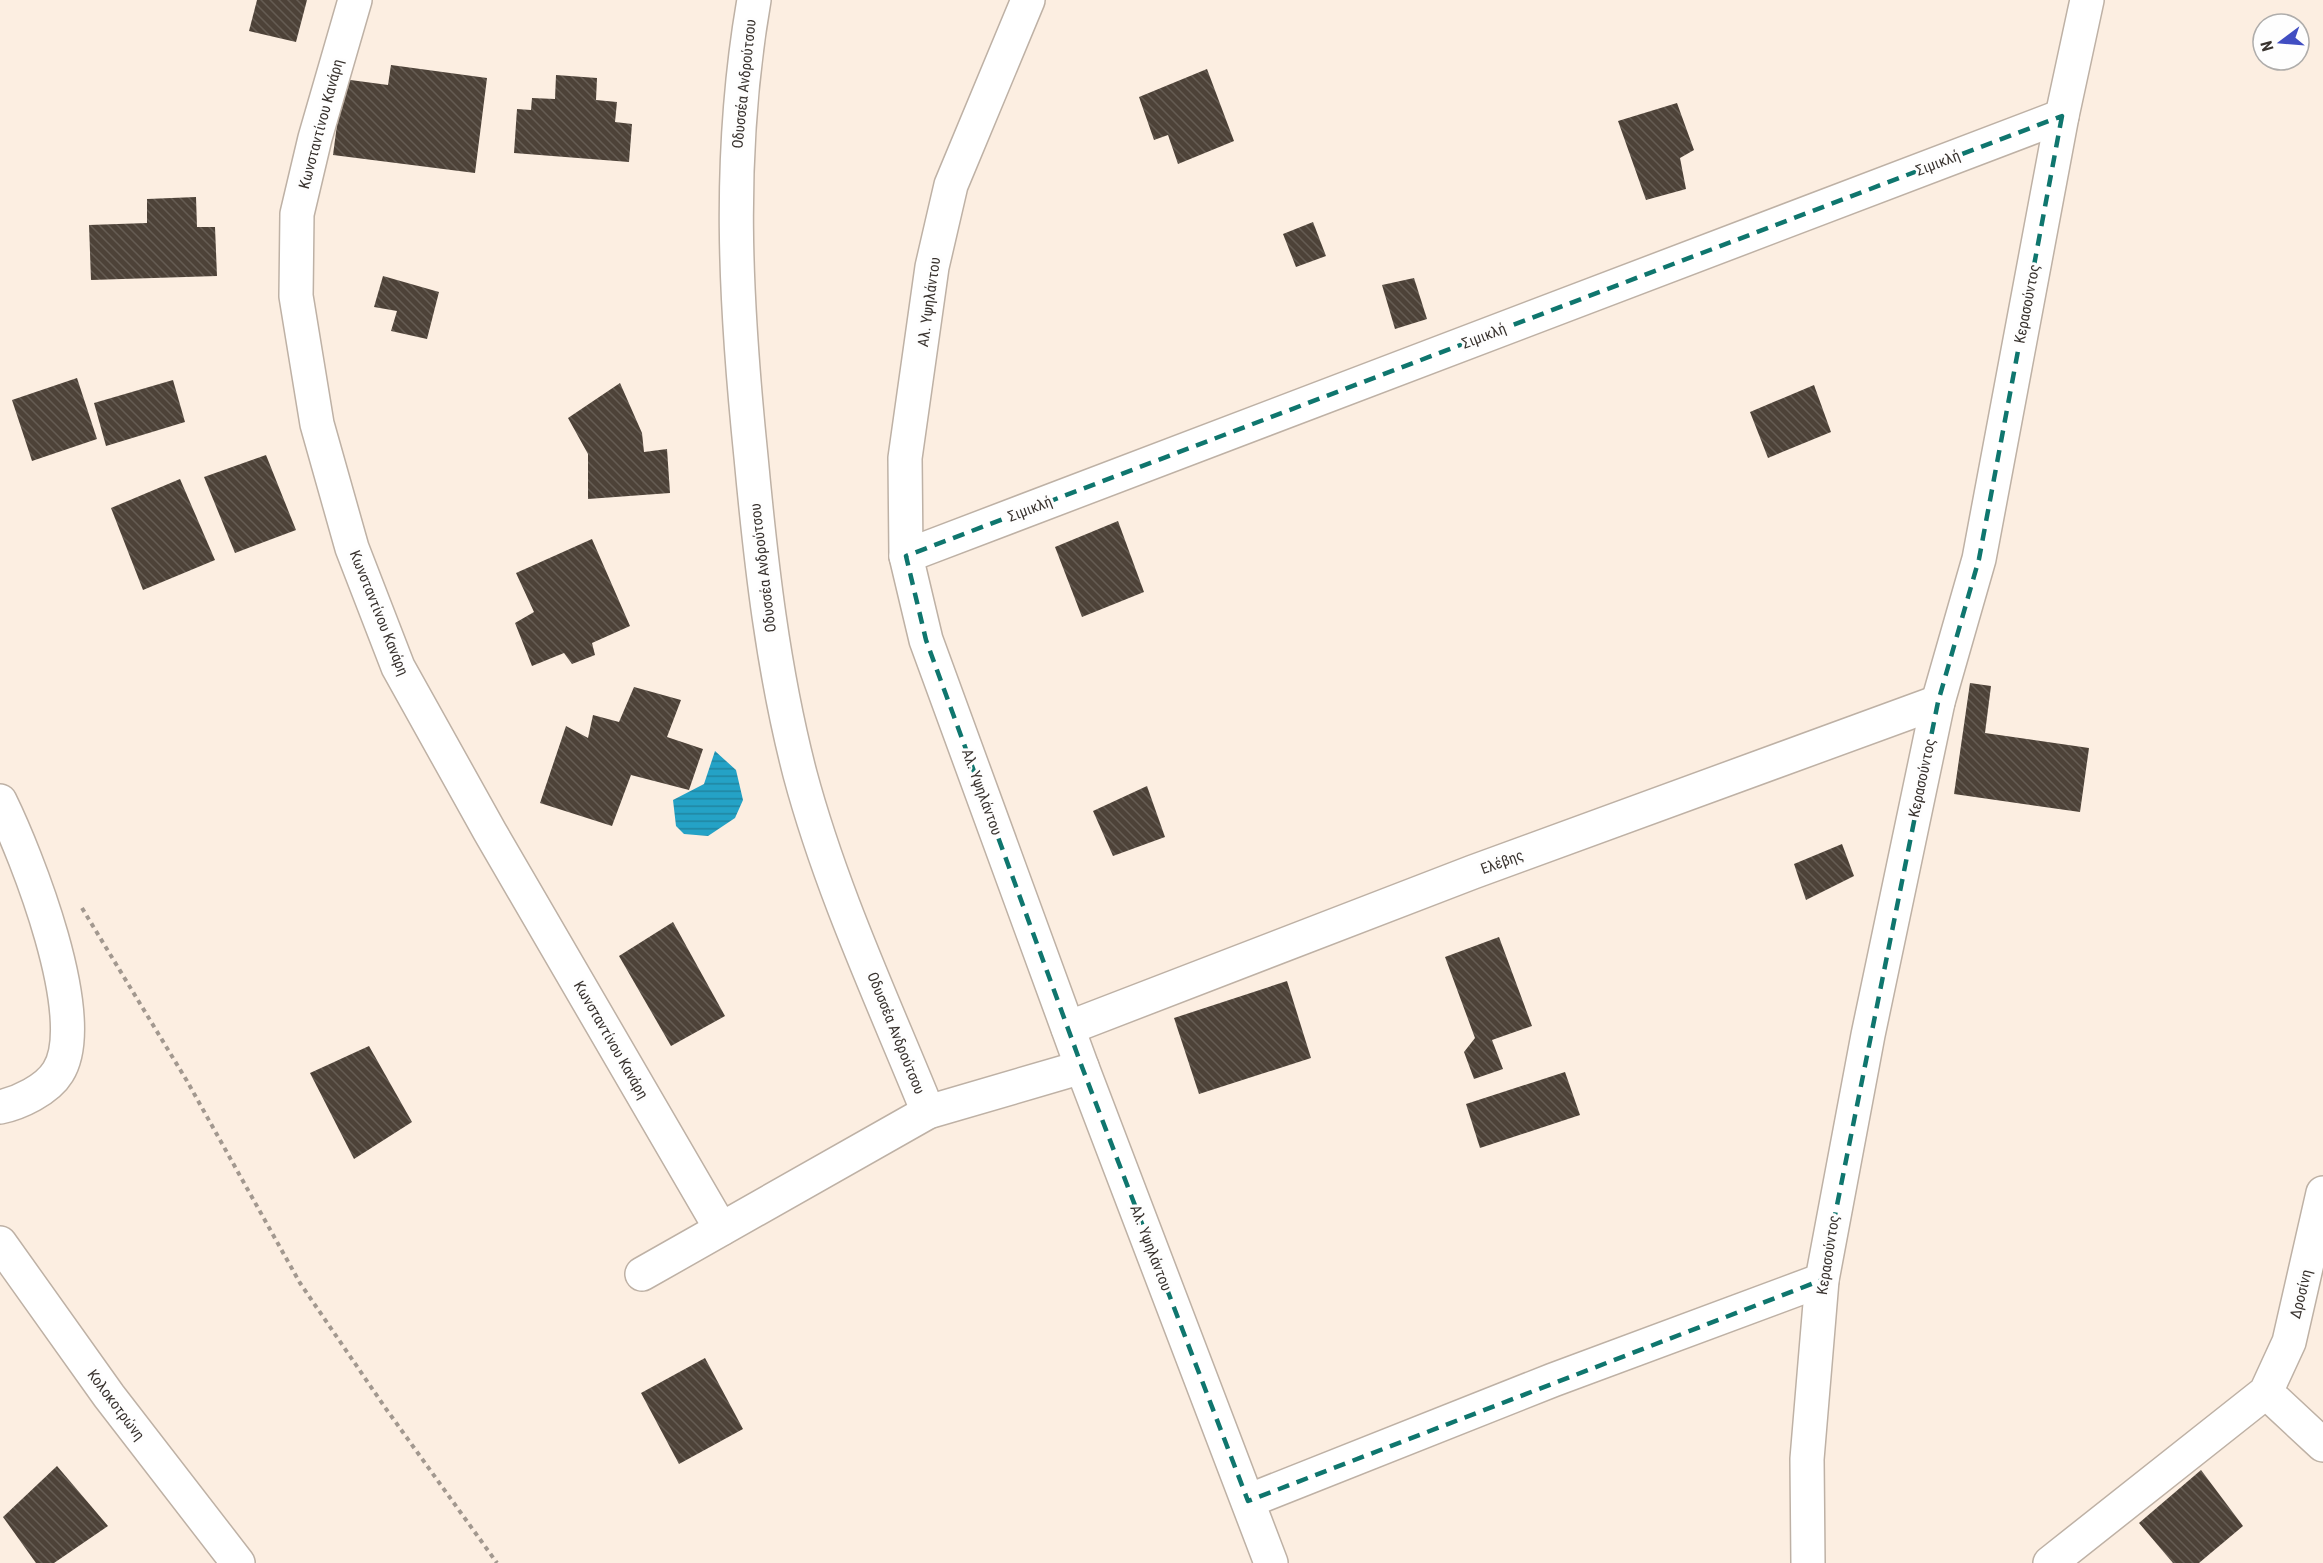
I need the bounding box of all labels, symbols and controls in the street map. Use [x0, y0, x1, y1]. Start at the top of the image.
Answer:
north arrow [2251, 12, 2311, 72]
street label: Οδυσσέα Ανδρούτσου [728, 18, 760, 150]
text: N [2257, 39, 2278, 53]
street label: Κωνσταντίνου Κανάρη [295, 57, 347, 191]
street label: Σιμικλή [1913, 146, 1963, 180]
street label: Αλ. Υψηλάντου [914, 256, 944, 348]
street label: Κερασούντος [2011, 263, 2043, 345]
street label: Σιμικλή [1459, 319, 1509, 353]
street label: Σιμικλή [1005, 492, 1055, 526]
street label: Οδυσσέα Ανδρούτσου [746, 502, 780, 634]
street label: Κωνσταντίνου Κανάρη [346, 548, 412, 678]
street label: Κερασούντος [1905, 737, 1939, 819]
street label: Αλ. Υψηλάντου [958, 746, 1006, 838]
street label: Ελέβης [1478, 846, 1526, 878]
street label: Οδυσσέα Ανδρούτσου [863, 969, 929, 1097]
street label: Κωνσταντίνου Κανάρη [570, 978, 652, 1102]
street label: Αλ. Υψηλάντου [1126, 1203, 1176, 1293]
street label: Κερασούντος [1813, 1214, 1843, 1296]
street label: Δροσίνη [2286, 1268, 2316, 1320]
street label: Κολοκοτρώνη [84, 1366, 148, 1444]

